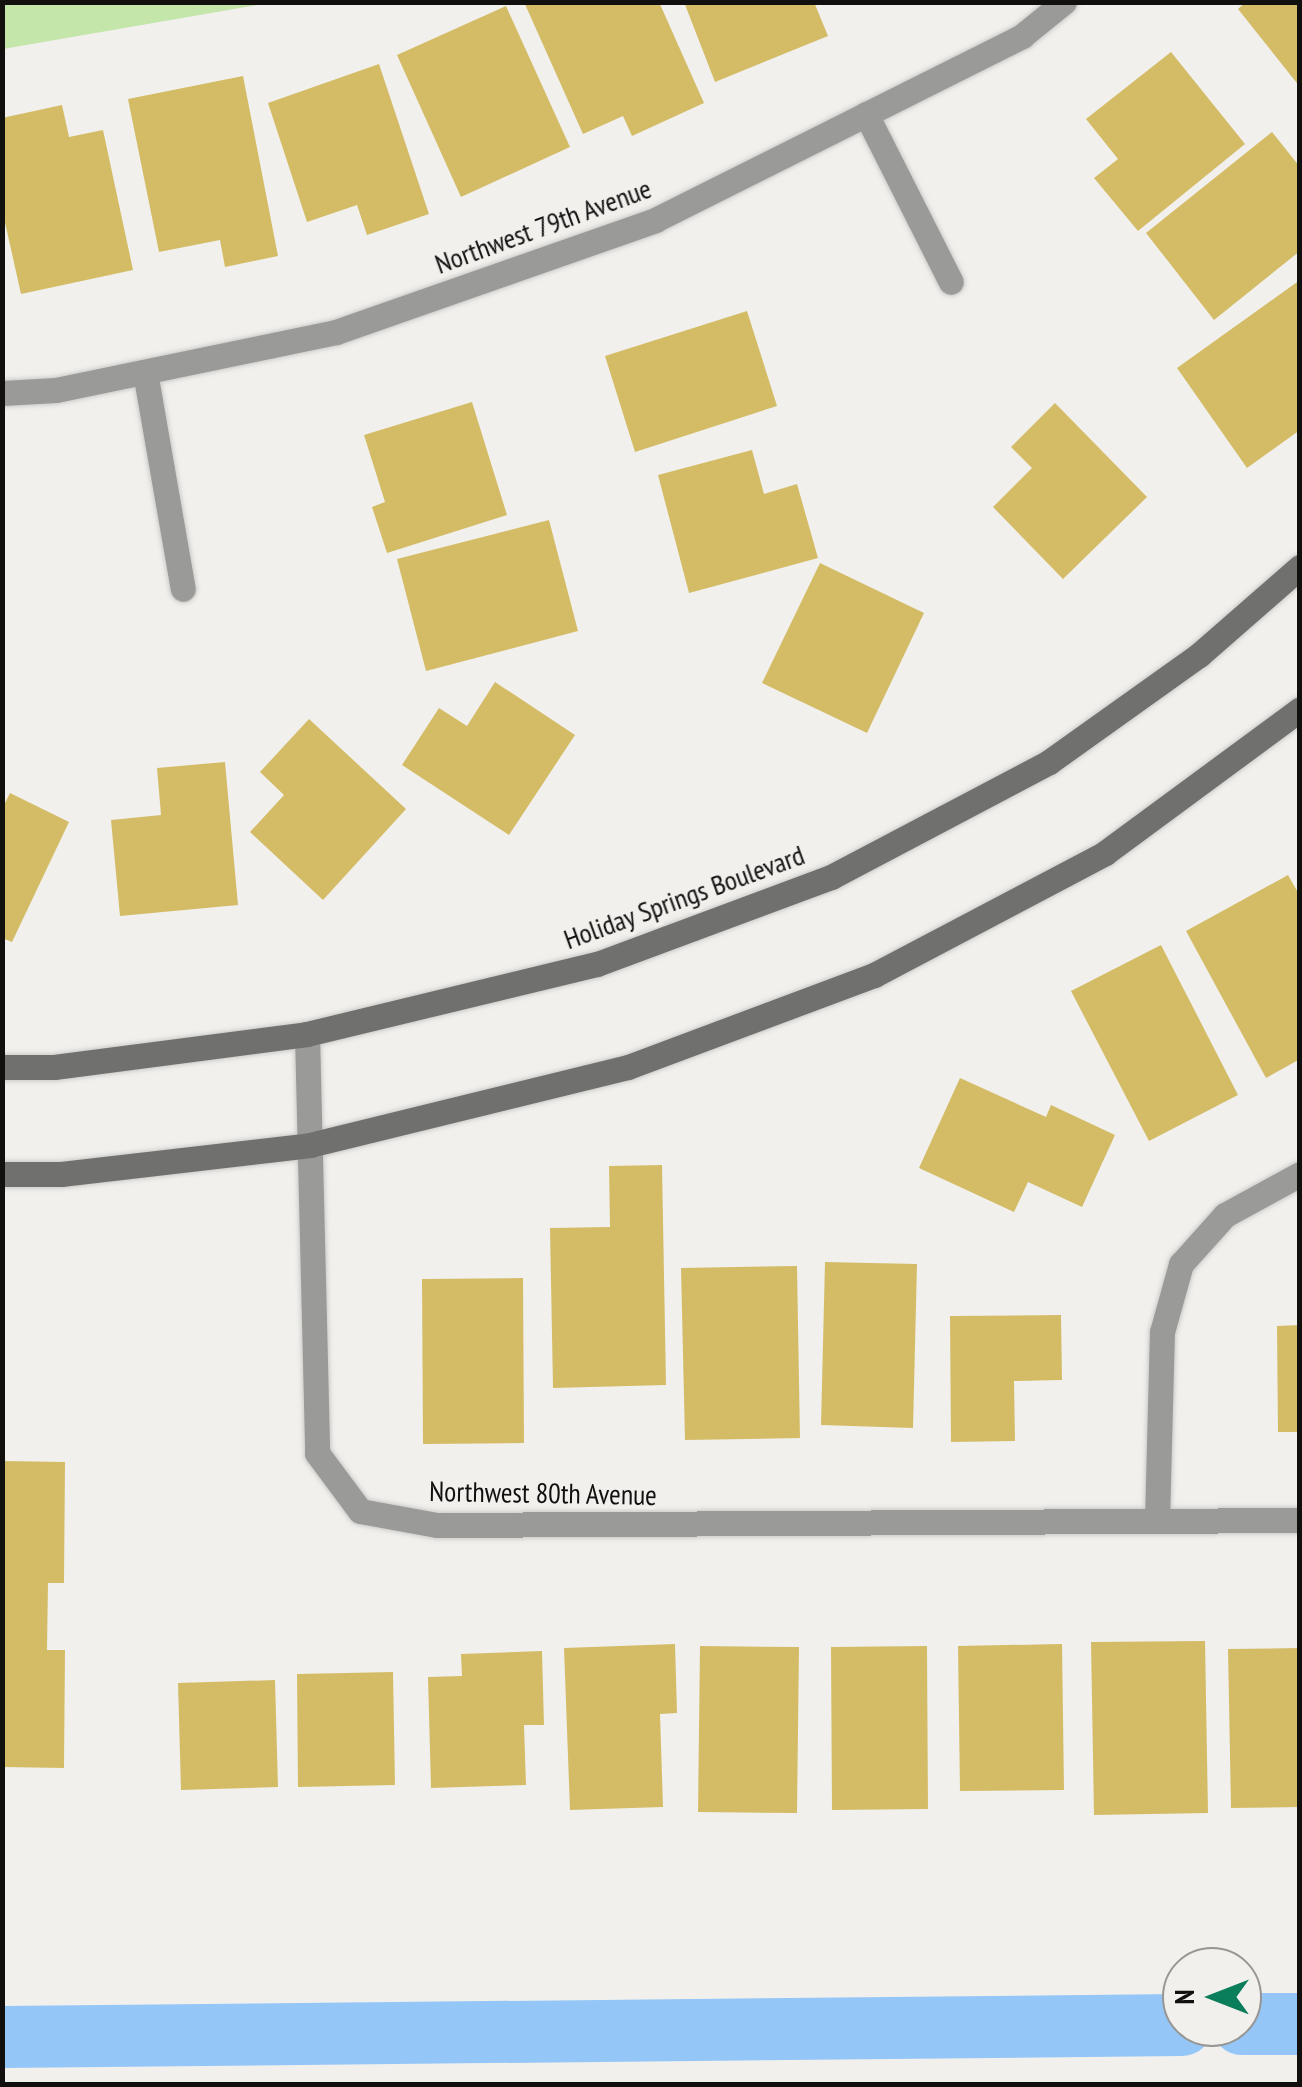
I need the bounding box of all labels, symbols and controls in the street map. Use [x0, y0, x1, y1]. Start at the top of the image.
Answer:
street label: Northwest 79th Avenue [430, 171, 656, 281]
street label: Holiday Springs Boulevard [559, 838, 809, 956]
street label: Northwest 80th Avenue [429, 1474, 657, 1512]
north arrow [1162, 1947, 1262, 2047]
text: N [1165, 1989, 1202, 2005]

